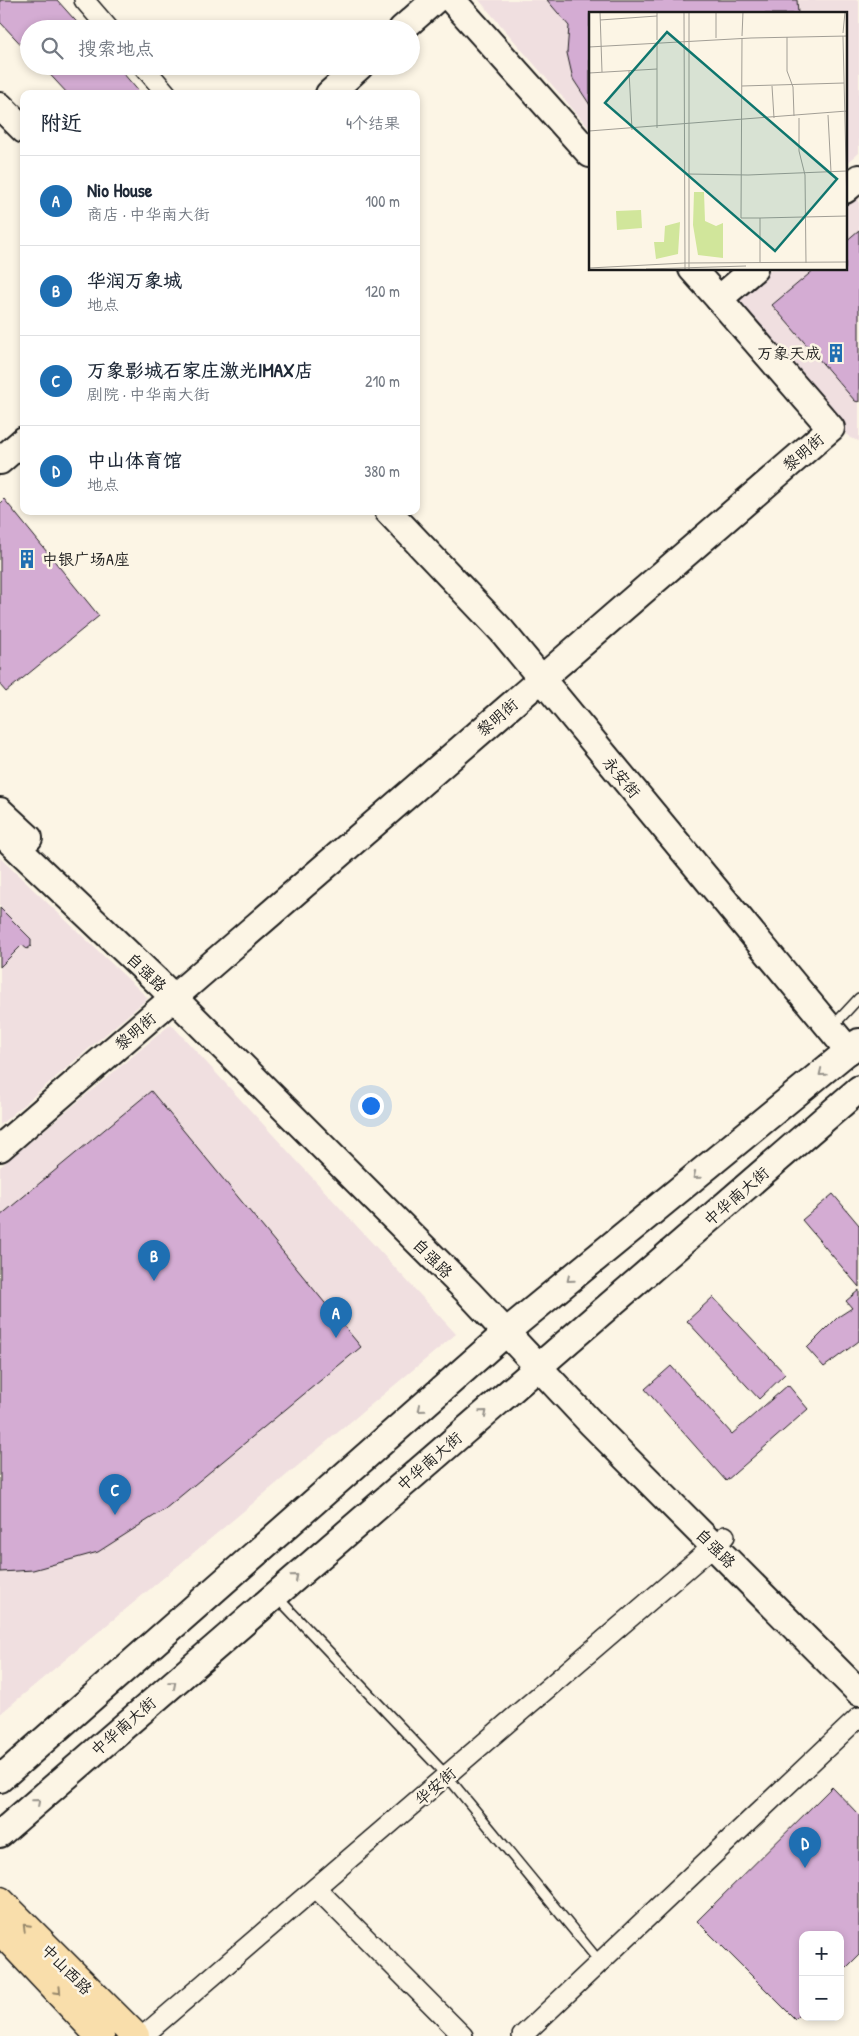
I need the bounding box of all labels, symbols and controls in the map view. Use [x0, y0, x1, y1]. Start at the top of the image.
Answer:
inset map [589, 12, 846, 270]
search box [20, 20, 420, 75]
icon: search [38, 34, 66, 62]
text: 搜索地点 [78, 35, 154, 61]
text: 附近 [40, 108, 82, 137]
text: 4个结果 [346, 112, 400, 134]
text: Nio House [87, 177, 152, 203]
text: A [52, 190, 60, 212]
text: 100 m [365, 190, 400, 212]
text: 商店 · 中华南大街 [87, 203, 210, 225]
text: 华润万象城 [87, 267, 182, 293]
text: B [52, 280, 60, 302]
text: 120 m [365, 280, 400, 302]
text: 地点 [87, 293, 119, 315]
place label: 万象天成 [757, 342, 821, 364]
building icon: 万象天成 [825, 342, 847, 364]
text: 万象影城石家庄激光IMAX店 [87, 357, 313, 383]
text: C [52, 370, 60, 392]
text: 210 m [365, 370, 400, 392]
text: 剧院 · 中华南大街 [87, 383, 210, 405]
street label: 黎明街 [778, 428, 828, 476]
text: 中山体育馆 [87, 447, 182, 473]
text: D [52, 460, 60, 482]
text: 380 m [364, 460, 400, 482]
text: 地点 [87, 473, 119, 495]
building icon: 中银广场A座 [16, 548, 38, 570]
place label: 中银广场A座 [42, 548, 130, 570]
street label: 黎明街 [472, 693, 522, 741]
street label: 永安街 [598, 752, 646, 802]
street label: 自强路 [122, 947, 172, 997]
street label: 黎明街 [110, 1007, 160, 1055]
one-way arrow [818, 1068, 827, 1077]
your location [358, 1093, 384, 1119]
street label: 中华南大街 [699, 1161, 773, 1231]
one-way arrow [693, 1171, 702, 1179]
street label: 自强路 [408, 1233, 458, 1283]
pin: B [138, 1240, 170, 1281]
one-way arrow [567, 1274, 576, 1283]
pin: A [320, 1297, 352, 1338]
one-way arrow [418, 1403, 427, 1411]
one-way arrow [478, 1410, 487, 1419]
street label: 中华南大街 [392, 1426, 466, 1496]
pin: C [99, 1474, 131, 1515]
street label: 自强路 [691, 1523, 741, 1573]
one-way arrow [290, 1574, 299, 1583]
one-way arrow [167, 1680, 176, 1689]
street label: 中华南大街 [86, 1691, 160, 1761]
street label: 华安街 [410, 1762, 460, 1810]
one-way arrow [31, 1798, 40, 1807]
pin: D [789, 1827, 821, 1868]
one-way arrow [23, 1924, 32, 1933]
map controls [799, 1931, 844, 2021]
button: + [799, 1931, 844, 1976]
street label: 中山西路 [37, 1939, 97, 1999]
button: − [799, 1976, 844, 2021]
one-way arrow [52, 1985, 61, 1994]

